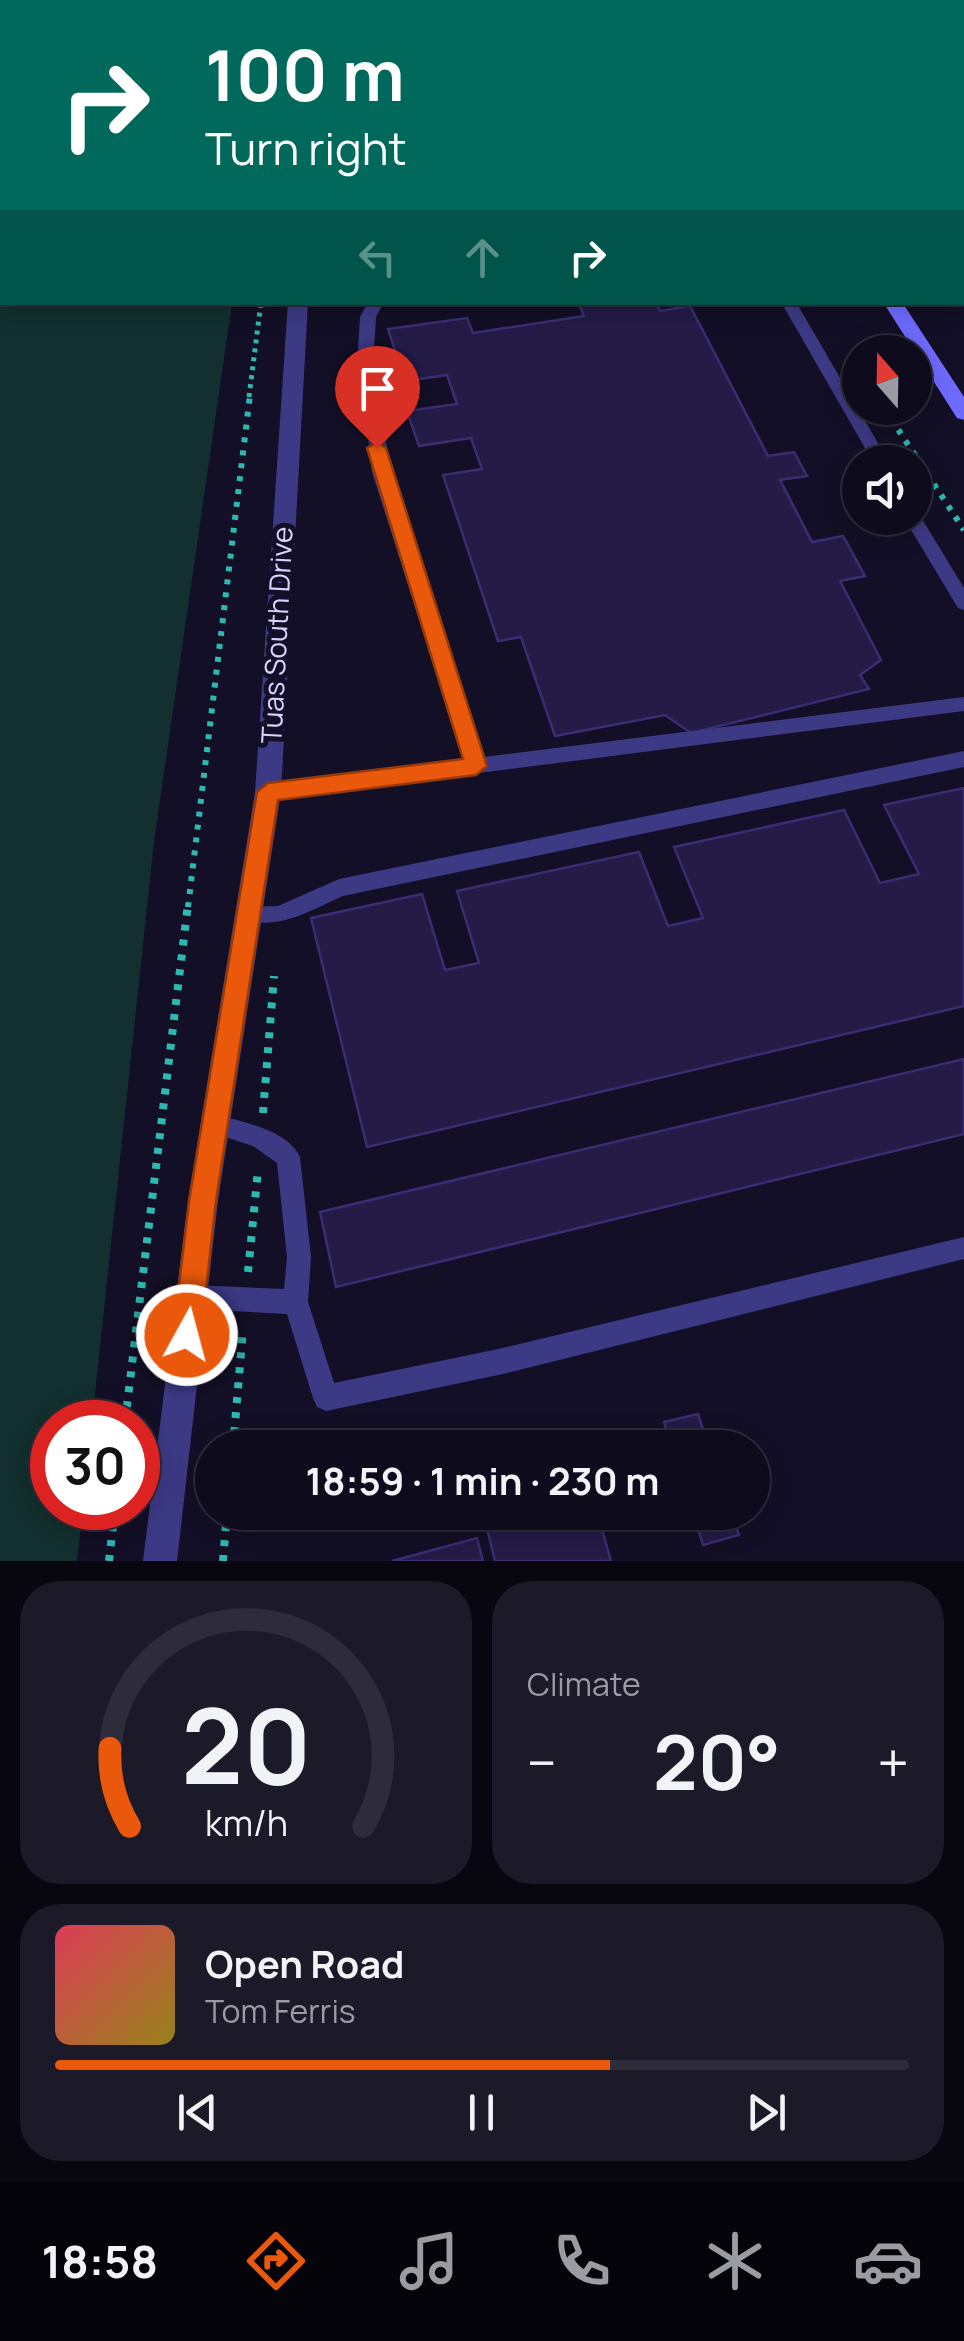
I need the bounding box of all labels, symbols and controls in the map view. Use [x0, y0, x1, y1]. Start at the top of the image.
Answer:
text: 100 m [205, 26, 405, 122]
icon: right [40, 40, 170, 170]
text: Turn right [205, 117, 406, 179]
icon: left [350, 230, 405, 285]
icon: ahead [455, 230, 510, 285]
icon: right [560, 230, 615, 285]
north arrow [842, 335, 932, 425]
map controls [842, 335, 932, 535]
pin [335, 346, 420, 449]
icon: arrive [350, 361, 405, 416]
button: sound [842, 445, 932, 535]
street label: Tuas South Drive [251, 526, 301, 744]
position arrow [135, 1283, 239, 1387]
speed limit sign: 30 [30, 1400, 160, 1530]
text: 18:59 · 1 min · 230 m [306, 1454, 659, 1506]
text: Climate [527, 1662, 641, 1706]
text: 20 [181, 1673, 311, 1815]
text: 20° [653, 1710, 781, 1813]
text: − [527, 1724, 557, 1800]
text: + [877, 1724, 909, 1800]
text: km/h [204, 1798, 288, 1847]
text: Open Road [205, 1937, 404, 1989]
text: Tom Ferris [205, 1989, 356, 2033]
icon: previous [170, 2085, 225, 2140]
icon: pause [454, 2085, 509, 2140]
icon: next [739, 2085, 794, 2140]
icon: directions [241, 2226, 311, 2296]
icon: music [394, 2226, 464, 2296]
icon: phone [547, 2226, 617, 2296]
icon: climate [700, 2226, 770, 2296]
icon: car [853, 2226, 923, 2296]
text: 18:58 [41, 2230, 158, 2292]

